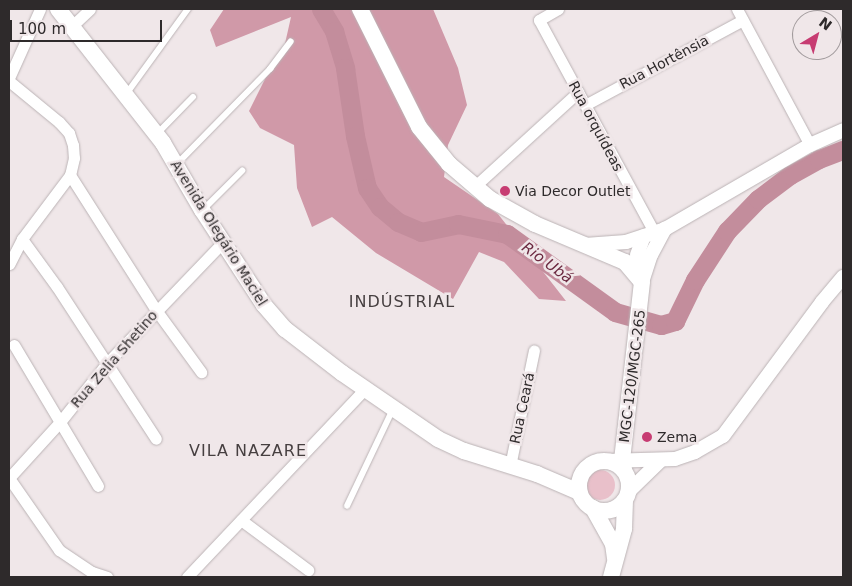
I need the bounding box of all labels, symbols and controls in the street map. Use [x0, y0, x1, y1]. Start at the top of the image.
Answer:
scale bar [12, 10, 165, 42]
north arrow [792, 10, 842, 60]
text: N [816, 14, 835, 34]
text: 100 m [18, 20, 66, 38]
street label: Rua Hortênsia [617, 31, 711, 93]
street label: Rua orquídeas [565, 78, 627, 174]
street label: Avenida Olegário Maciel [167, 157, 271, 309]
place label: Via Decor Outlet [515, 183, 630, 199]
marker: Via Decor Outlet [499, 185, 511, 197]
water label: Rio Ubá [518, 239, 576, 287]
district label: INDÚSTRIAL [348, 292, 456, 312]
street label: Rua Zelia Shetino [67, 307, 161, 411]
street label: MGC-120/MGC-265 [616, 309, 648, 443]
street label: Rua Ceará [506, 371, 538, 445]
place label: Zema [657, 429, 697, 445]
marker: Zema [641, 431, 653, 443]
district label: VILA NAZARE [188, 441, 308, 461]

